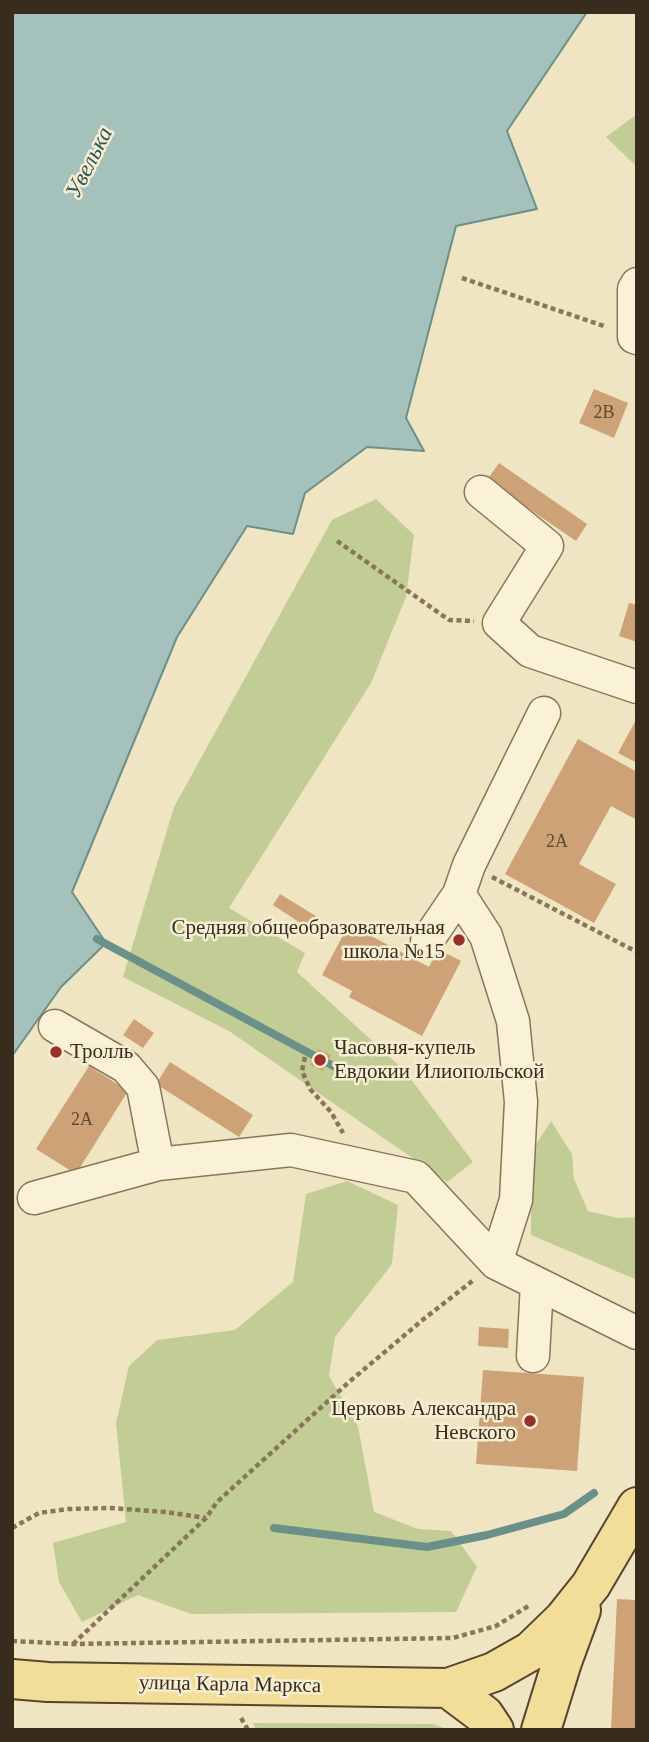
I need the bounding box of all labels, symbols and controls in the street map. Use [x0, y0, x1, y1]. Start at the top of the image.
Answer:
water label: Увелька [60, 123, 120, 203]
house number: 2В [593, 402, 615, 424]
house number: 2А [546, 831, 568, 853]
place label: Средняя общеобразовательная школа №15 [171, 915, 445, 965]
marker: Средняя общеобразовательная школа №15 [451, 932, 467, 948]
place label: Часовня-купель Евдокии Илиопольской [334, 1035, 544, 1085]
place label: Тролль [70, 1039, 133, 1065]
marker: Тролль [48, 1044, 64, 1060]
marker: Часовня-купель Евдокии Илиопольской [312, 1052, 328, 1068]
house number: 2А [71, 1109, 93, 1131]
place label: Церковь Александра Невского [331, 1396, 516, 1446]
marker: Церковь Александра Невского [522, 1413, 538, 1429]
street label: улица Карла Маркса [139, 1671, 321, 1699]

